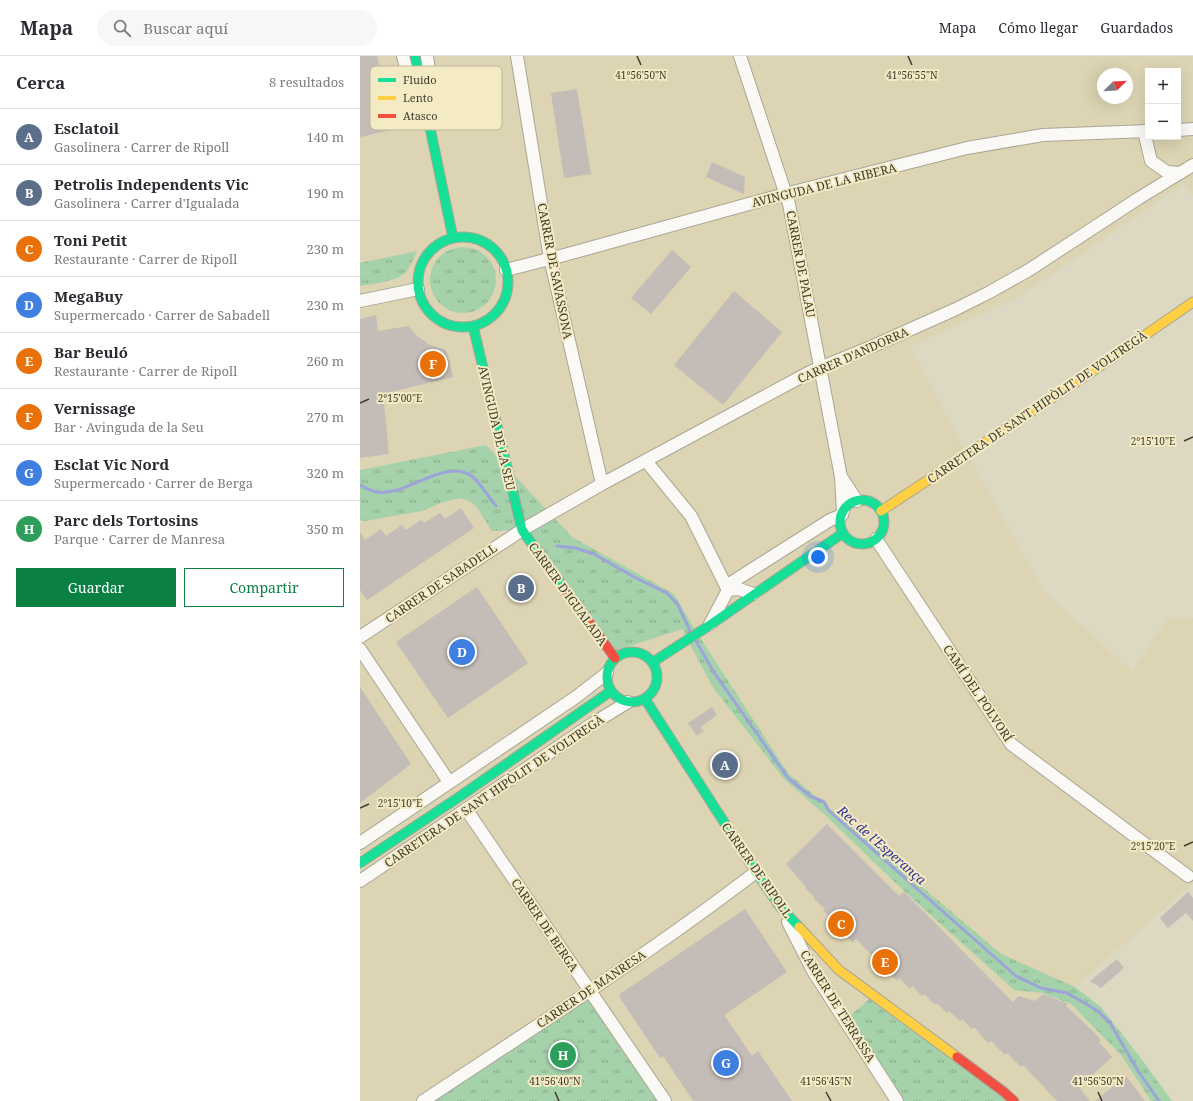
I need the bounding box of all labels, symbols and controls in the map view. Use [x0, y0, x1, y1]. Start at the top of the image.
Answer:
search box [97, 10, 377, 46]
text: Mapa [20, 15, 73, 41]
icon: search [111, 17, 133, 39]
text: Buscar aquí [143, 18, 228, 38]
text: Mapa [939, 18, 976, 37]
text: Cómo llegar [998, 18, 1078, 37]
text: Guardados [1100, 18, 1173, 37]
legend [370, 66, 502, 130]
text: 41°56'50"N [615, 68, 667, 82]
text: 41°56'55"N [886, 68, 938, 82]
north arrow [1097, 68, 1133, 104]
map controls [1145, 68, 1181, 140]
button: + [1145, 68, 1181, 104]
text: Cerca [16, 71, 65, 94]
text: Fluido [403, 72, 437, 87]
text: 8 resultados [269, 73, 344, 91]
text: Lento [403, 90, 433, 105]
button: − [1145, 104, 1181, 140]
text: Atasco [403, 108, 438, 123]
text: Esclatoil [54, 118, 119, 138]
text: A [24, 128, 34, 146]
text: 140 m [307, 128, 344, 146]
text: Gasolinera · Carrer de Ripoll [54, 138, 229, 156]
street label: AVINGUDA DE LA RIBERA [750, 159, 899, 211]
text: Petrolis Independents Vic [54, 174, 249, 194]
text: B [25, 184, 33, 202]
text: 190 m [307, 184, 344, 202]
text: Gasolinera · Carrer d'Igualada [54, 194, 240, 212]
street label: CARRER DE SAVASSONA [533, 201, 577, 341]
street label: CARRER DE PALAU [782, 209, 820, 319]
text: Toni Petit [54, 230, 127, 250]
text: C [25, 240, 33, 258]
text: 230 m [307, 240, 344, 258]
text: Restaurante · Carrer de Ripoll [54, 250, 237, 268]
text: MegaBuy [54, 286, 123, 306]
text: D [24, 296, 34, 314]
text: 230 m [307, 296, 344, 314]
text: Supermercado · Carrer de Sabadell [54, 306, 270, 324]
street label: CARRER D'ANDORRA [795, 323, 912, 387]
street label: CARRETERA DE SANT HIPÒLIT DE VOLTREGÀ [924, 326, 1151, 487]
text: Bar Beuló [54, 342, 128, 362]
pin: F [420, 349, 446, 379]
text: E [25, 352, 33, 370]
text: 260 m [307, 352, 344, 370]
text: Restaurante · Carrer de Ripoll [54, 362, 237, 380]
street label: AVINGUDA DE LA SEU [474, 364, 520, 492]
text: 2°15'00"E [378, 391, 422, 405]
text: Vernissage [54, 398, 136, 418]
text: F [25, 408, 33, 426]
text: 270 m [307, 408, 344, 426]
text: Bar · Avinguda de la Seu [54, 418, 204, 436]
text: 2°15'10"E [1131, 434, 1175, 448]
text: Esclat Vic Nord [54, 454, 169, 474]
text: G [24, 464, 34, 482]
text: 320 m [307, 464, 344, 482]
text: Supermercado · Carrer de Berga [54, 474, 253, 492]
text: Parc dels Tortosins [54, 510, 198, 530]
text: H [24, 520, 34, 538]
text: 350 m [307, 520, 344, 538]
text: Parque · Carrer de Manresa [54, 530, 225, 548]
street label: CARRER DE SABADELL [382, 539, 500, 627]
street label: CARRER D'IGUALADA [525, 539, 612, 650]
your location [808, 547, 828, 567]
button: Guardar [16, 568, 176, 607]
button: Compartir [184, 568, 344, 607]
pin: B [508, 573, 534, 603]
pin: D [449, 637, 475, 667]
street label: CAMÍ DEL POLVORÍ [939, 641, 1017, 745]
street label: CARRETERA DE SANT HIPÒLIT DE VOLTREGÀ [381, 710, 608, 871]
pin: A [712, 750, 738, 780]
text: 2°15'10"E [378, 796, 422, 810]
water label: Rec de l'Esperança [833, 801, 930, 889]
street label: CARRER DE RIPOLL [718, 819, 796, 921]
text: 2°15'20"E [1131, 839, 1175, 853]
street label: CARRER DE BERGA [507, 875, 583, 976]
pin: C [828, 909, 854, 939]
street label: CARRER DE MANRESA [533, 946, 649, 1032]
street label: CARRER DE TERRASSA [796, 947, 880, 1066]
pin: E [872, 947, 898, 977]
pin: H [550, 1040, 576, 1070]
pin: G [713, 1048, 739, 1078]
text: 41°56'40"N [529, 1074, 581, 1088]
text: 41°56'45"N [800, 1074, 852, 1088]
text: 41°56'50"N [1072, 1074, 1124, 1088]

